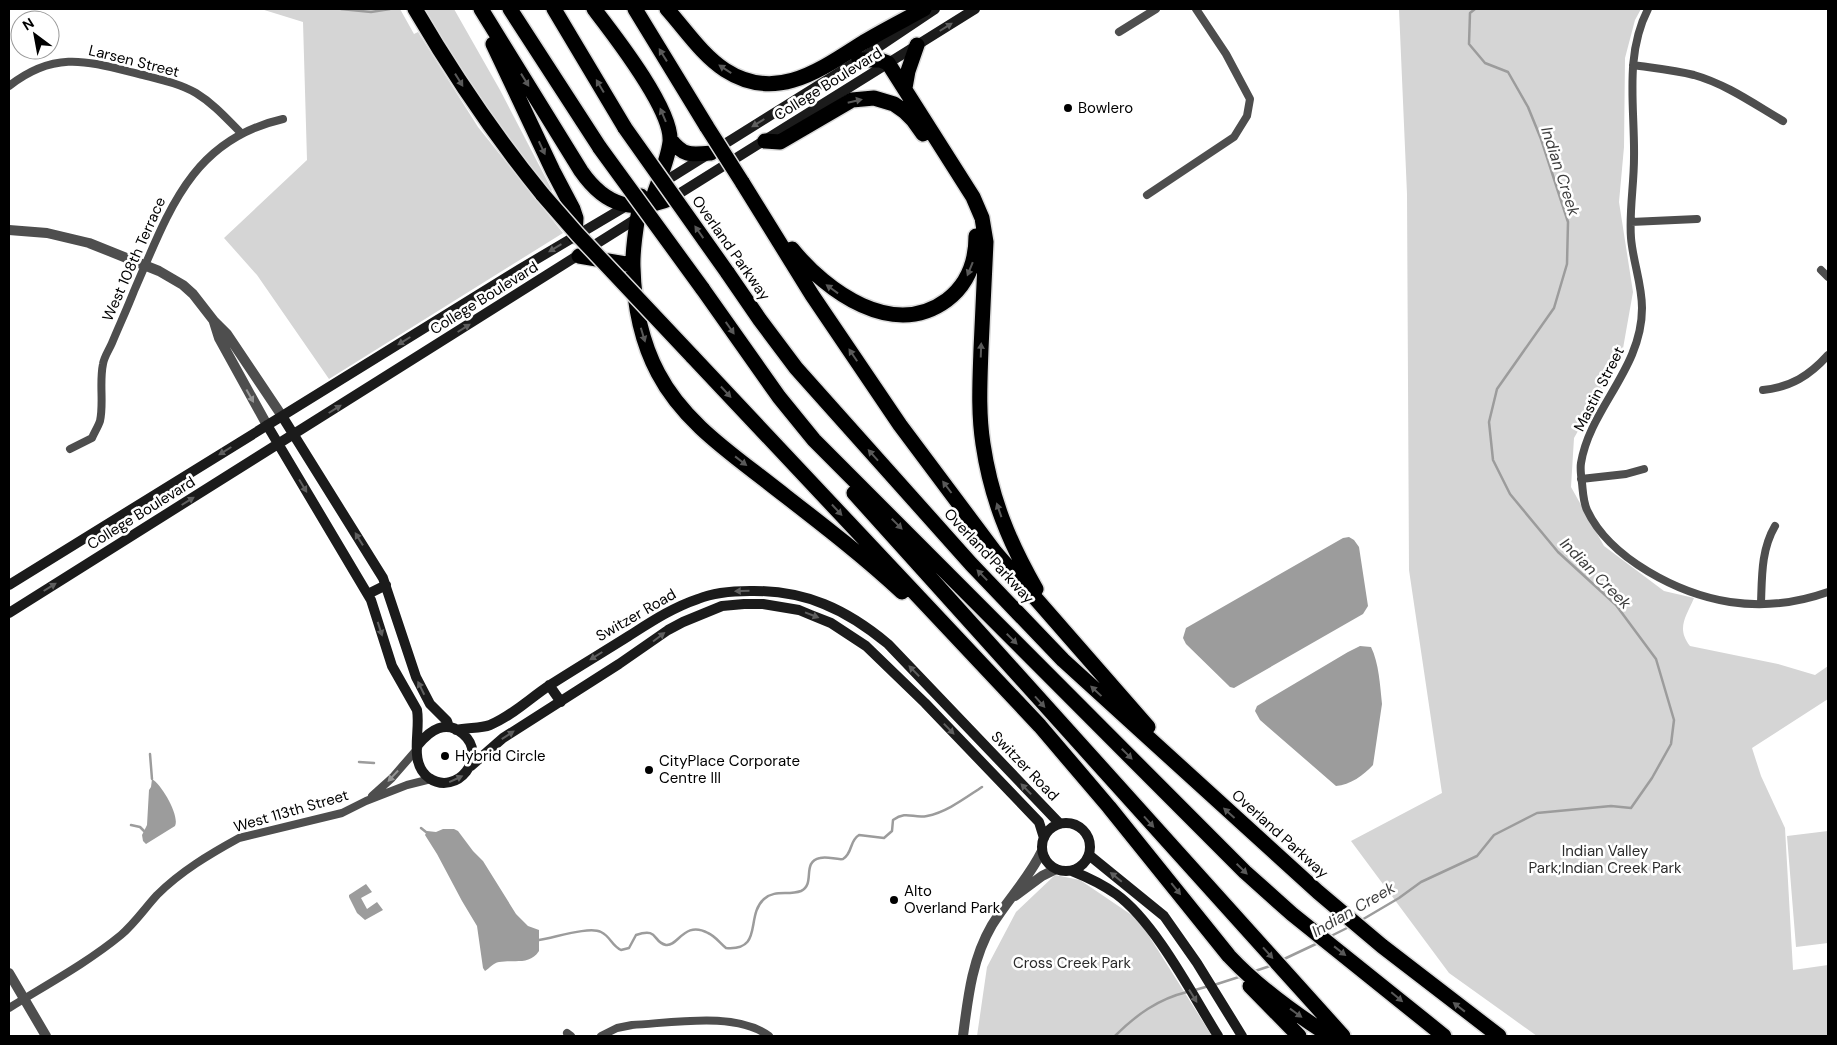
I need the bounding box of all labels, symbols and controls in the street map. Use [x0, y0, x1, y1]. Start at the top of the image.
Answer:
north arrow [10, 10, 60, 60]
text: N [19, 14, 37, 34]
one-way arrow [940, 22, 953, 31]
street label: Larsen Street [87, 40, 182, 82]
street label: College Boulevard [770, 43, 886, 125]
one-way arrow [659, 49, 668, 62]
one-way arrow [719, 65, 732, 74]
one-way arrow [520, 73, 529, 86]
one-way arrow [454, 74, 463, 87]
one-way arrow [596, 80, 605, 93]
one-way arrow [848, 97, 863, 105]
place label: Bowlero [1078, 98, 1133, 118]
marker: Bowlero [1062, 102, 1074, 114]
one-way arrow [658, 108, 666, 122]
one-way arrow [751, 118, 765, 127]
water label: Indian Creek [1536, 124, 1585, 219]
one-way arrow [538, 141, 546, 155]
street label: Overland Parkway [687, 192, 775, 305]
street label: West 108th Terrace [98, 194, 170, 324]
one-way arrow [694, 225, 704, 239]
one-way arrow [549, 243, 562, 252]
street label: College Boulevard [426, 257, 542, 339]
one-way arrow [966, 262, 974, 277]
one-way arrow [826, 283, 839, 294]
one-way arrow [725, 321, 735, 335]
one-way arrow [458, 323, 471, 332]
one-way arrow [640, 328, 648, 343]
one-way arrow [397, 336, 410, 345]
one-way arrow [978, 342, 986, 358]
street label: Mastin Street [1569, 343, 1629, 435]
one-way arrow [848, 348, 858, 362]
one-way arrow [720, 385, 732, 397]
one-way arrow [246, 389, 255, 402]
one-way arrow [328, 404, 341, 413]
one-way arrow [219, 446, 232, 455]
one-way arrow [867, 449, 879, 461]
one-way arrow [734, 456, 747, 467]
street label: College Boulevard [83, 472, 199, 554]
one-way arrow [298, 480, 307, 493]
one-way arrow [941, 481, 952, 494]
one-way arrow [181, 496, 195, 505]
one-way arrow [831, 503, 843, 515]
one-way arrow [995, 503, 1002, 518]
street label: Overland Parkway [939, 504, 1039, 609]
one-way arrow [891, 518, 903, 530]
one-way arrow [354, 532, 363, 545]
water label: Indian Creek [1555, 533, 1636, 614]
one-way arrow [976, 570, 988, 582]
one-way arrow [44, 582, 57, 591]
street label: Switzer Road [592, 584, 680, 646]
one-way arrow [734, 587, 750, 595]
one-way arrow [805, 611, 820, 619]
one-way arrow [377, 621, 385, 636]
one-way arrow [652, 632, 666, 642]
one-way arrow [1006, 633, 1018, 645]
one-way arrow [590, 652, 603, 661]
one-way arrow [908, 665, 920, 677]
one-way arrow [417, 681, 425, 695]
one-way arrow [1091, 685, 1103, 697]
one-way arrow [1035, 695, 1046, 708]
one-way arrow [943, 722, 955, 734]
street label: Switzer Road [987, 727, 1063, 805]
one-way arrow [501, 730, 514, 740]
place label: Hybrid Circle [455, 746, 546, 766]
one-way arrow [1121, 748, 1133, 760]
marker: Hybrid Circle [439, 750, 451, 762]
place label: CityPlace Corporate Centre III [659, 751, 800, 788]
marker: CityPlace Corporate Centre III [643, 764, 655, 776]
one-way arrow [387, 770, 399, 782]
one-way arrow [449, 775, 463, 783]
one-way arrow [1020, 783, 1032, 795]
street label: West 113th Street [231, 785, 351, 837]
street label: Overland Parkway [1227, 785, 1333, 883]
one-way arrow [1224, 807, 1236, 819]
one-way arrow [1143, 816, 1155, 828]
park label: Indian Valley Park;Indian Creek Park [1528, 841, 1682, 878]
one-way arrow [1236, 863, 1248, 875]
one-way arrow [1110, 872, 1123, 883]
water label: Indian Creek [1308, 877, 1399, 942]
place label: Alto Overland Park [904, 881, 1001, 918]
one-way arrow [1170, 883, 1182, 895]
marker: Alto Overland Park [888, 894, 900, 906]
one-way arrow [1333, 945, 1346, 956]
one-way arrow [1262, 946, 1274, 958]
park label: Cross Creek Park [1013, 953, 1132, 973]
one-way arrow [1188, 989, 1197, 1002]
one-way arrow [1390, 992, 1403, 1003]
one-way arrow [1453, 1002, 1466, 1013]
one-way arrow [1289, 1008, 1303, 1018]

